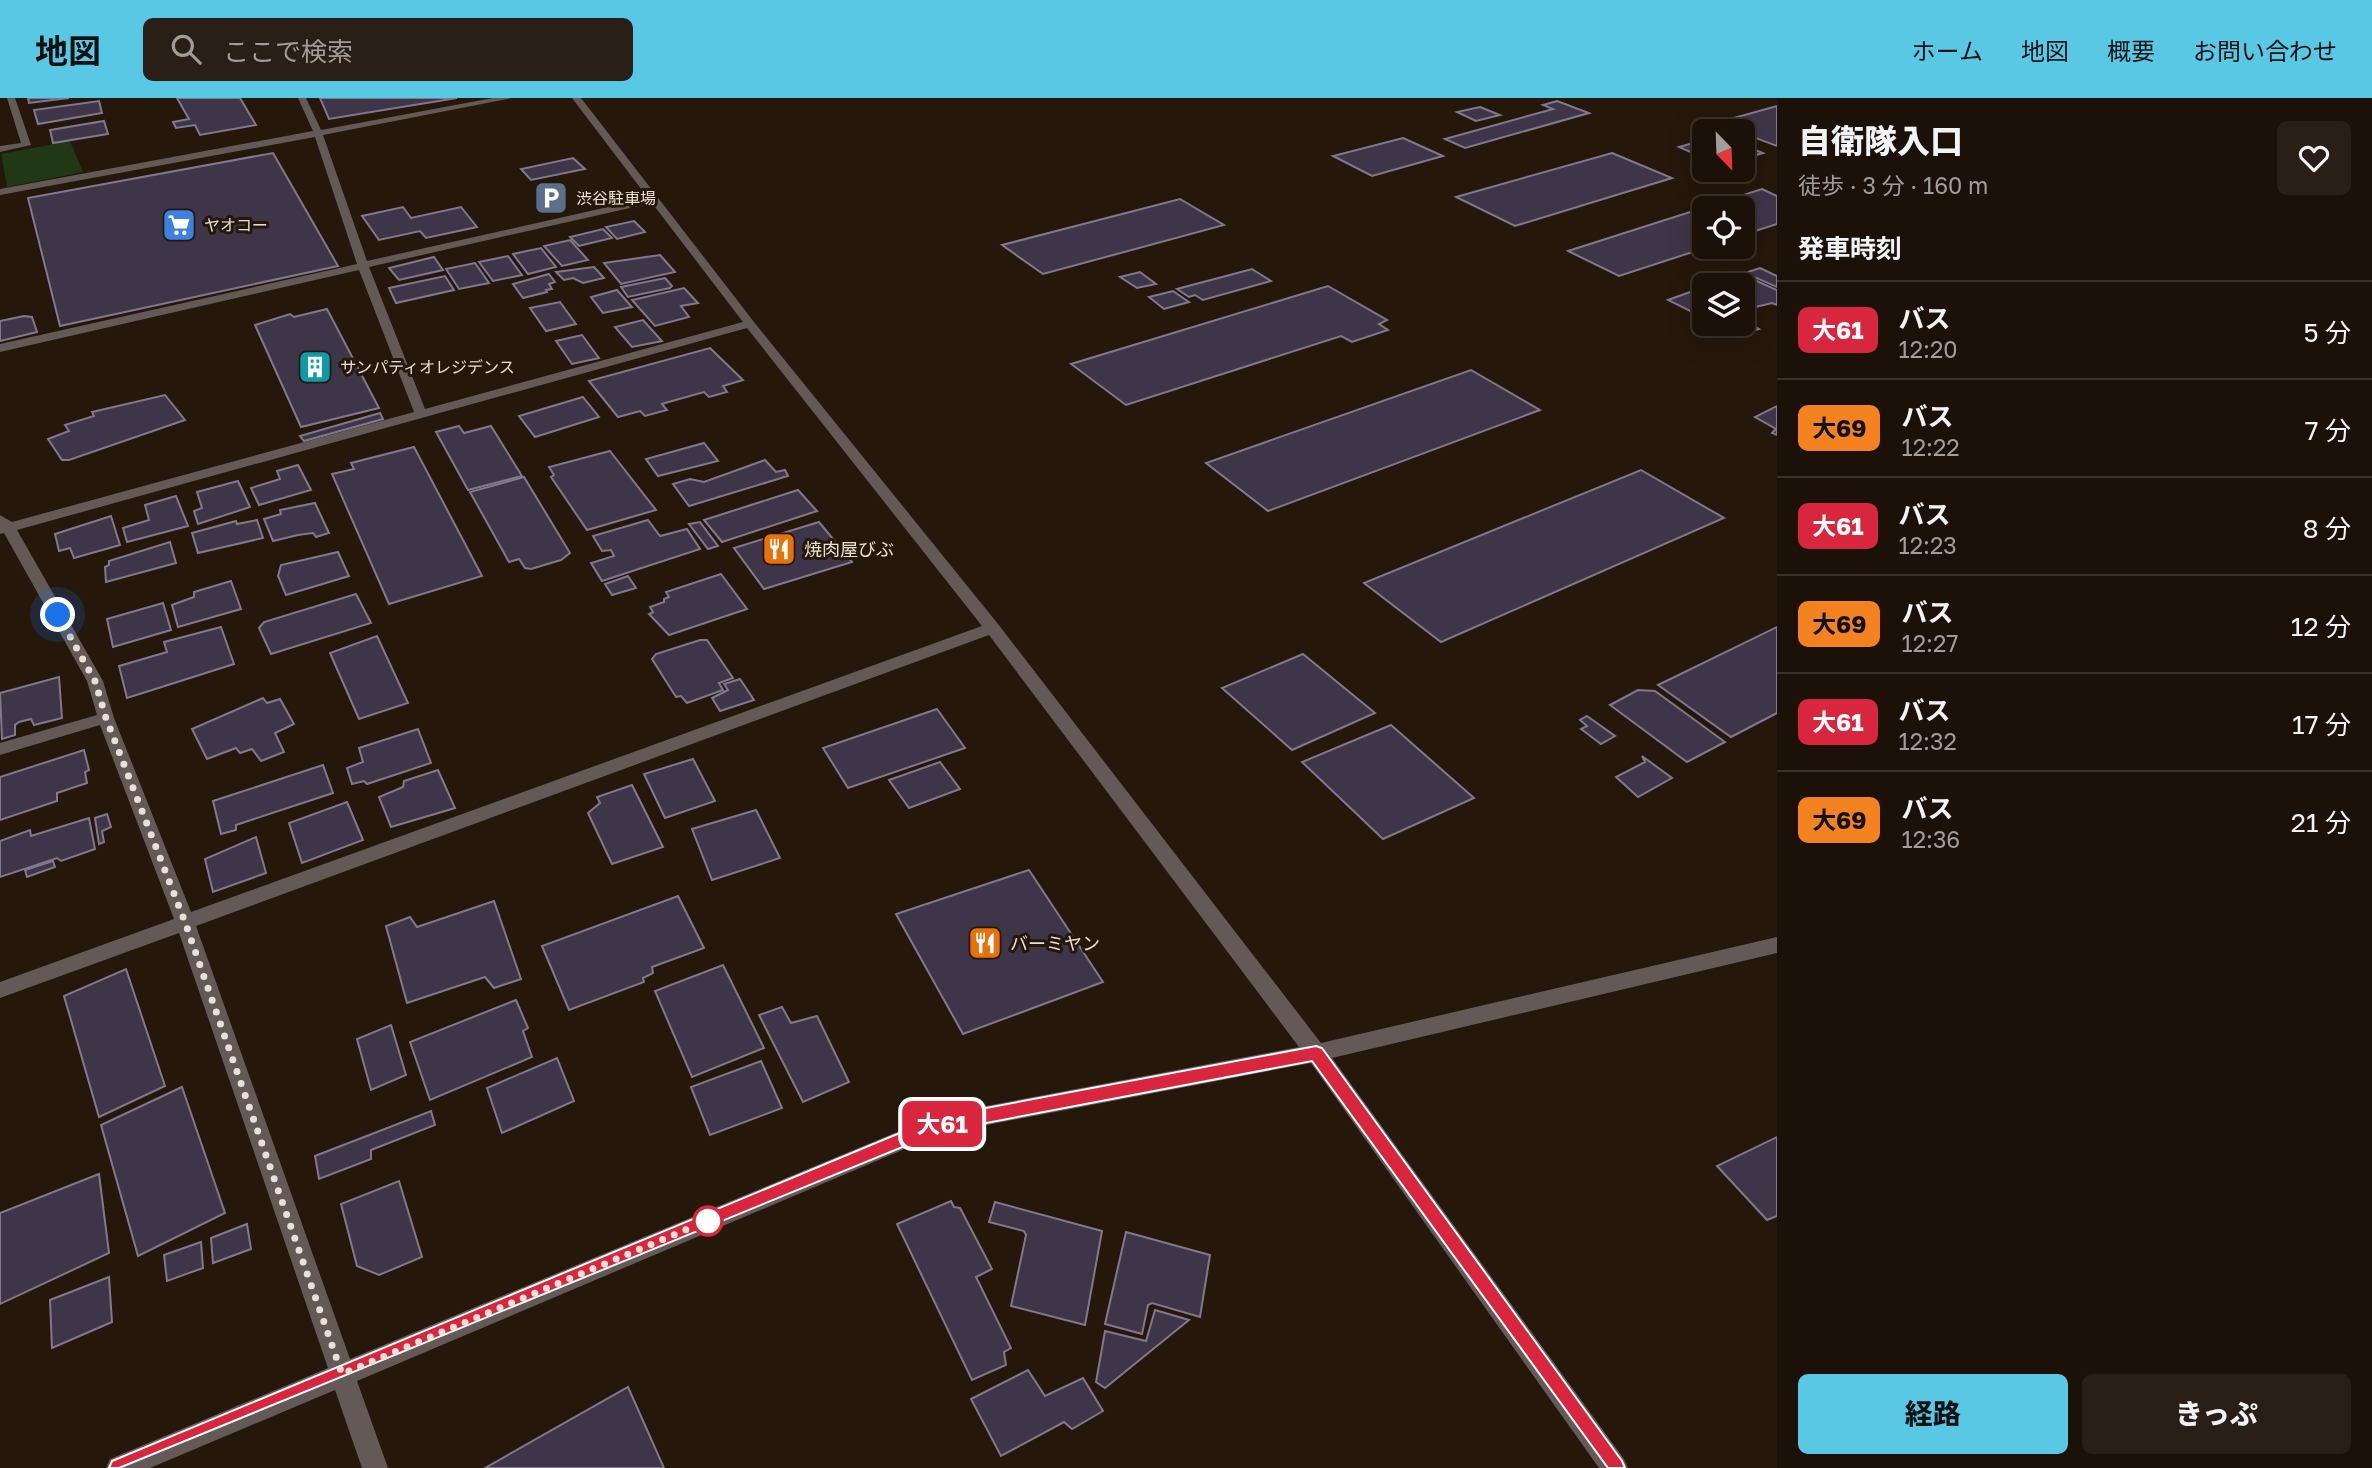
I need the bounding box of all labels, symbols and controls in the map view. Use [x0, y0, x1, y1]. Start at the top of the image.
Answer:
search box [143, 18, 633, 81]
icon: search [167, 30, 205, 68]
text: 地図 [35, 31, 101, 70]
text: ここで検索 [223, 36, 353, 67]
text: ホーム [1912, 36, 1983, 65]
text: 地図 [2021, 36, 2069, 65]
text: 概要 [2107, 36, 2155, 65]
text: お問い合わせ [2193, 36, 2337, 65]
north arrow [1692, 119, 1755, 182]
map controls [1692, 119, 1755, 336]
text: 自衛隊入口 [1798, 121, 1963, 160]
button: heart [2277, 121, 2351, 195]
text: 徒歩 · 3 分 · 160 m [1798, 171, 1988, 199]
parking icon: 渋谷駐車場 [532, 179, 570, 217]
place label: 渋谷駐車場 [576, 188, 656, 208]
button: locate [1692, 196, 1755, 259]
supermarket icon: ヤオコー [160, 206, 198, 244]
place label: ヤオコー [204, 215, 268, 235]
text: 発車時刻 [1798, 233, 1902, 264]
button: layers [1692, 273, 1755, 336]
text: バス [1899, 303, 1951, 334]
text: 大61 [1812, 315, 1864, 344]
text: 5 分 [2303, 317, 2351, 348]
text: 12:20 [1899, 335, 1958, 363]
building icon: サンパティオレジデンス [296, 348, 334, 386]
place label: サンパティオレジデンス [340, 357, 515, 377]
text: バス [1901, 401, 1954, 432]
text: 大69 [1812, 413, 1866, 442]
text: 7 分 [2305, 415, 2351, 446]
text: 12:22 [1901, 433, 1960, 461]
text: バス [1899, 499, 1951, 530]
text: 大61 [1812, 511, 1864, 540]
text: 8 分 [2303, 513, 2351, 544]
restaurant icon: 焼肉屋びぶ [760, 530, 798, 568]
text: 12:23 [1899, 531, 1957, 559]
place label: 焼肉屋びぶ [804, 538, 894, 560]
your location [40, 597, 75, 632]
text: バス [1901, 597, 1954, 628]
text: 大69 [1812, 609, 1866, 638]
text: 12 分 [2291, 611, 2351, 642]
text: 12:27 [1901, 629, 1958, 657]
text: バス [1899, 695, 1951, 726]
text: 大61 [1812, 707, 1864, 736]
text: 17 分 [2292, 709, 2351, 740]
text: 12:32 [1899, 727, 1957, 755]
text: バス [1901, 793, 1954, 824]
text: 大69 [1812, 805, 1866, 834]
text: 21 分 [2291, 807, 2351, 838]
text: 12:36 [1901, 825, 1960, 853]
restaurant icon: バーミヤン [966, 924, 1004, 962]
place label: バーミヤン [1010, 932, 1100, 954]
line badge: 大61 [902, 1101, 982, 1147]
text: 大61 [916, 1109, 968, 1138]
unlabelled marker [693, 1206, 723, 1236]
button: 経路 [1798, 1374, 2068, 1454]
button: きっぷ [2082, 1374, 2351, 1454]

